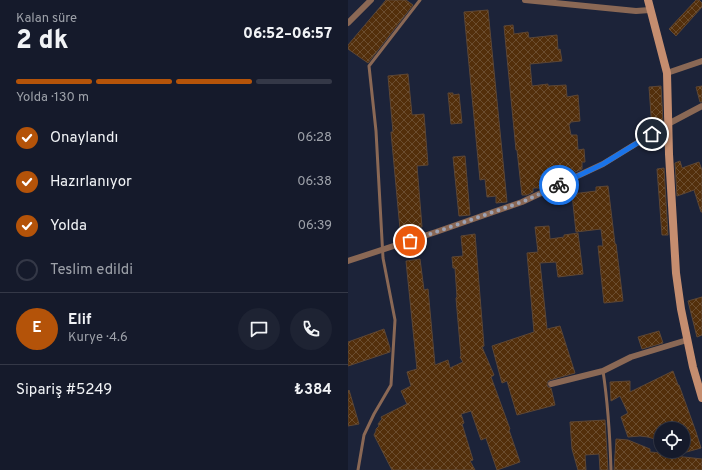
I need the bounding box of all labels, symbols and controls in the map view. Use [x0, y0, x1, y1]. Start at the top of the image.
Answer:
text: Kalan süre [16, 11, 77, 27]
text: 2 dk [16, 25, 68, 58]
text: 06:52–06:57 [243, 25, 332, 44]
text: Yolda · 130 m [16, 90, 89, 106]
pin [635, 117, 669, 151]
icon: home [641, 123, 663, 145]
icon: check [16, 127, 38, 149]
text: Onaylandı [50, 129, 118, 148]
text: 06:28 [297, 130, 332, 146]
courier [539, 165, 579, 205]
icon: check [16, 171, 38, 193]
text: Hazırlanıyor [50, 173, 132, 192]
text: 06:38 [297, 174, 332, 190]
icon: bike [548, 174, 570, 196]
icon: check [16, 215, 38, 237]
text: Yolda [50, 217, 87, 236]
text: 06:39 [298, 218, 332, 234]
pin [393, 224, 427, 258]
icon: bag [399, 230, 421, 252]
text: Teslim edildi [50, 261, 133, 280]
button: chat [238, 308, 280, 350]
button: phone [290, 308, 332, 350]
text: Elif [68, 311, 91, 330]
text: E [32, 319, 42, 338]
text: Kurye · 4.6 [68, 330, 128, 346]
text: Sipariş #5249 [16, 381, 112, 400]
text: ₺384 [294, 381, 332, 400]
map controls [654, 422, 690, 458]
button: locate [654, 422, 690, 458]

